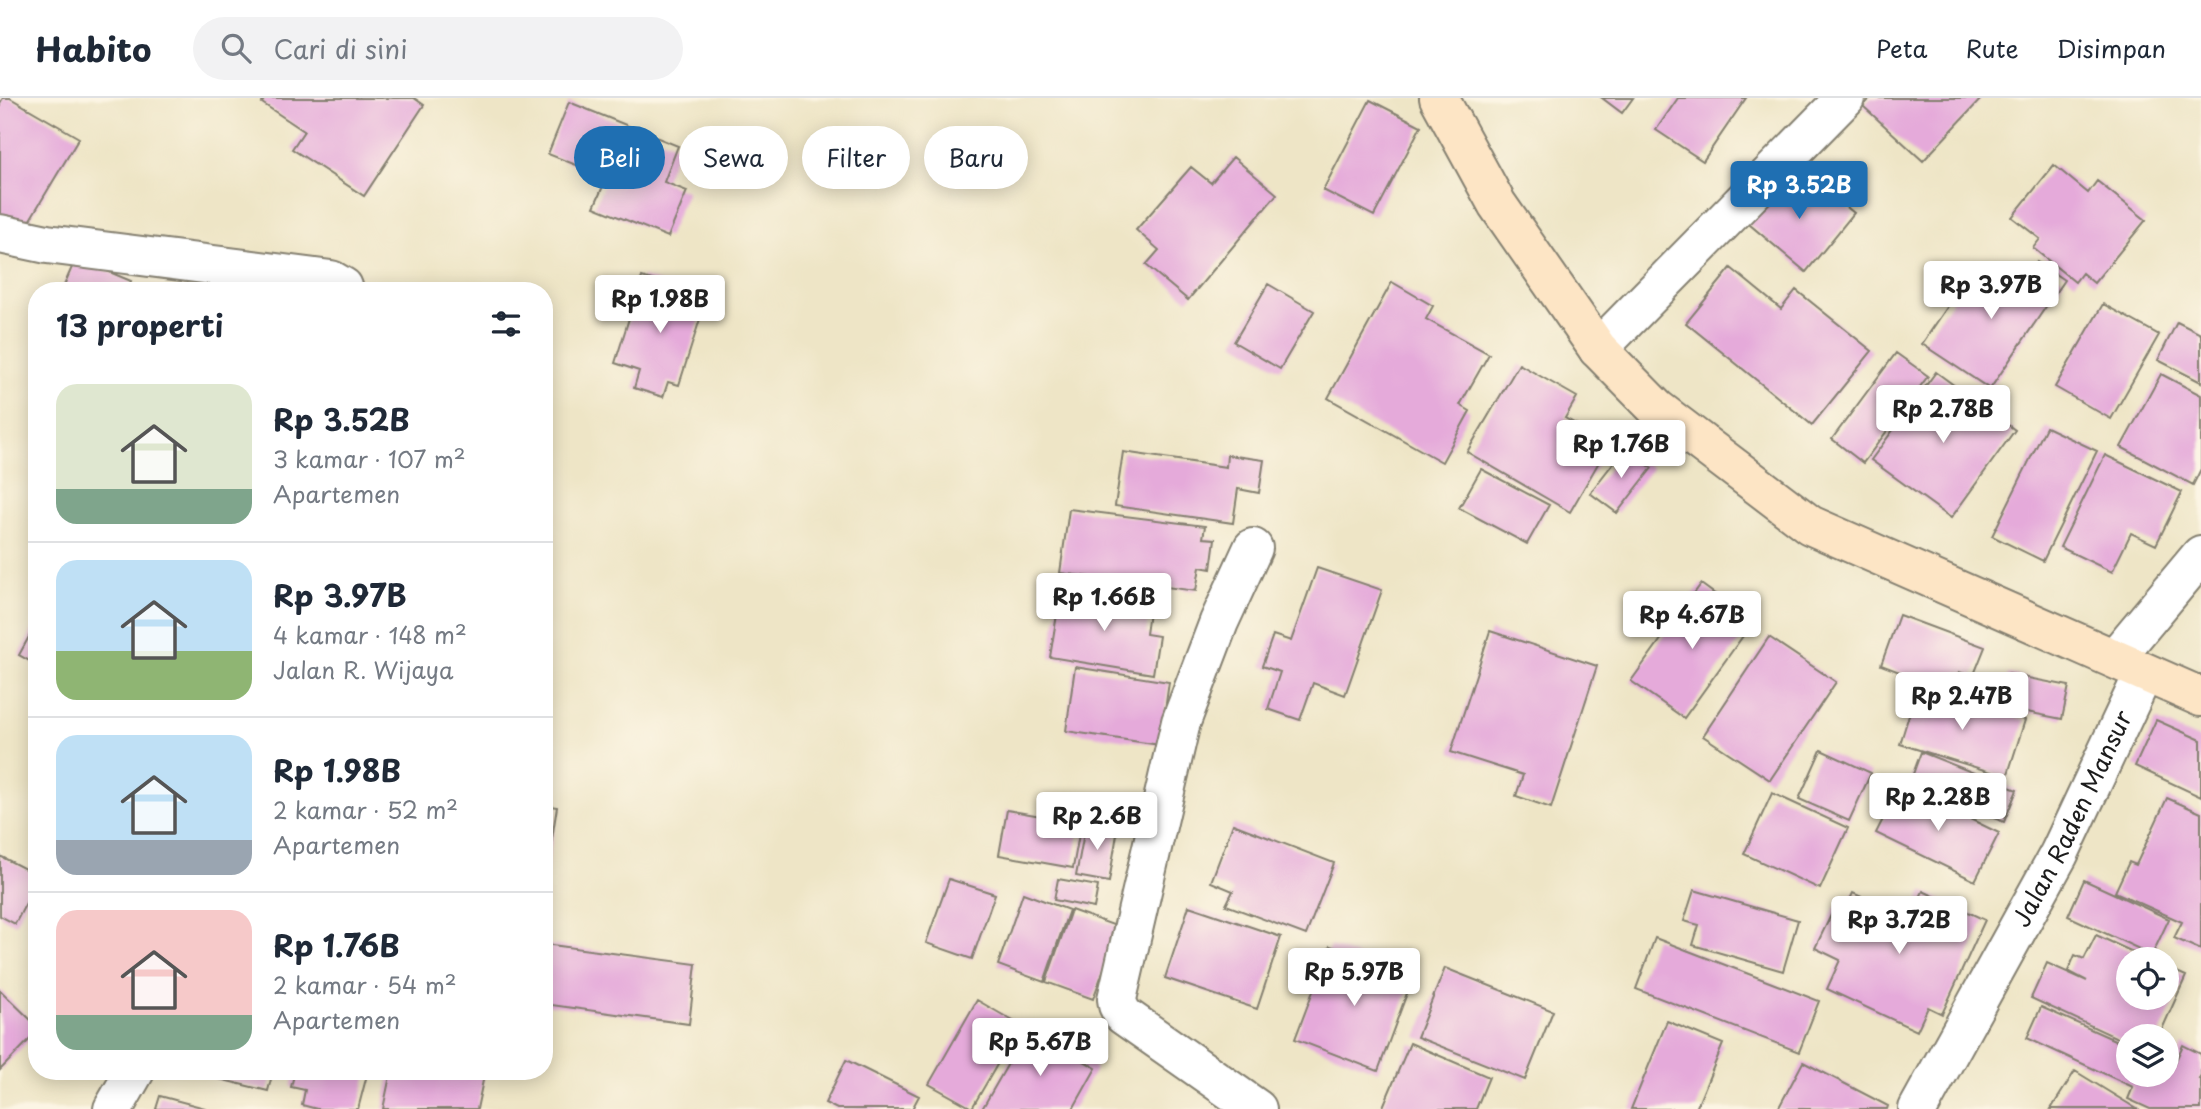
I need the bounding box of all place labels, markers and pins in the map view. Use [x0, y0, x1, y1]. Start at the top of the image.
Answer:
pin: Rp 3.52B [1727, 162, 1871, 221]
pin: Rp 3.97B [1919, 262, 2063, 321]
pin: Rp 1.98B [588, 275, 732, 335]
pin: Rp 2.78B [1871, 386, 2015, 445]
pin: Rp 1.76B [1549, 420, 1693, 480]
pin: Rp 1.66B [1032, 574, 1176, 633]
pin: Rp 4.67B [1620, 592, 1764, 651]
pin: Rp 2.47B [1890, 672, 2034, 732]
pin: Rp 2.28B [1866, 774, 2010, 833]
pin: Rp 2.6B [1032, 792, 1162, 852]
pin: Rp 3.72B [1827, 896, 1971, 956]
pin: Rp 5.97B [1282, 948, 1426, 1008]
pin: Rp 5.67B [968, 1018, 1112, 1078]

